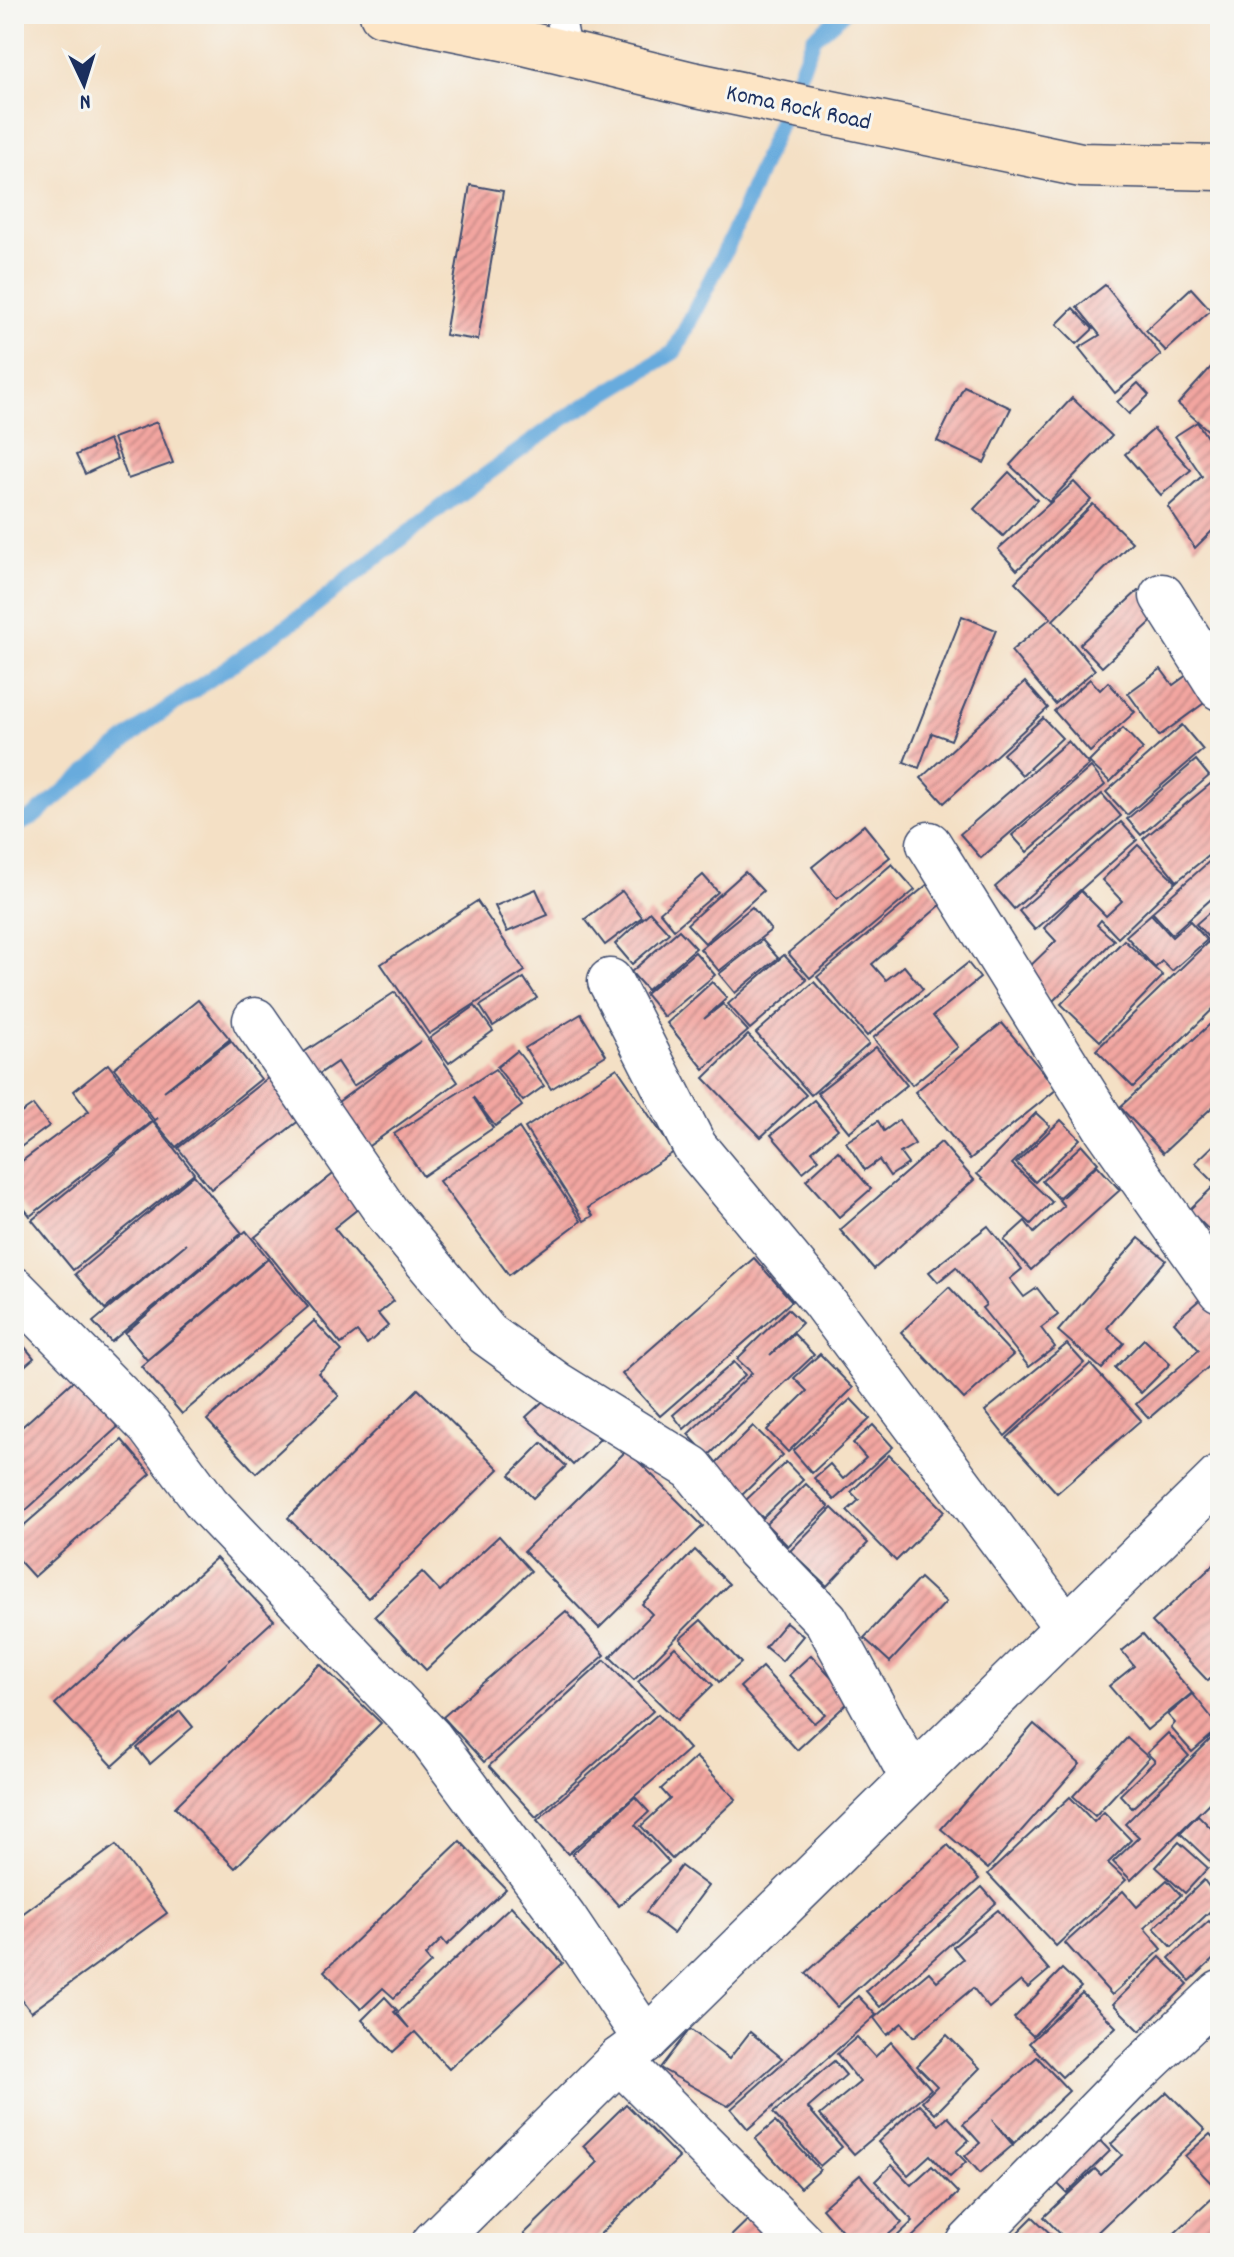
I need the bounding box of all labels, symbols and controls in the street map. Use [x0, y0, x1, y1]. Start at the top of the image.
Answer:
north arrow [44, 44, 124, 124]
street label: Koma Rock Road [723, 77, 874, 141]
text: N [79, 85, 92, 116]

